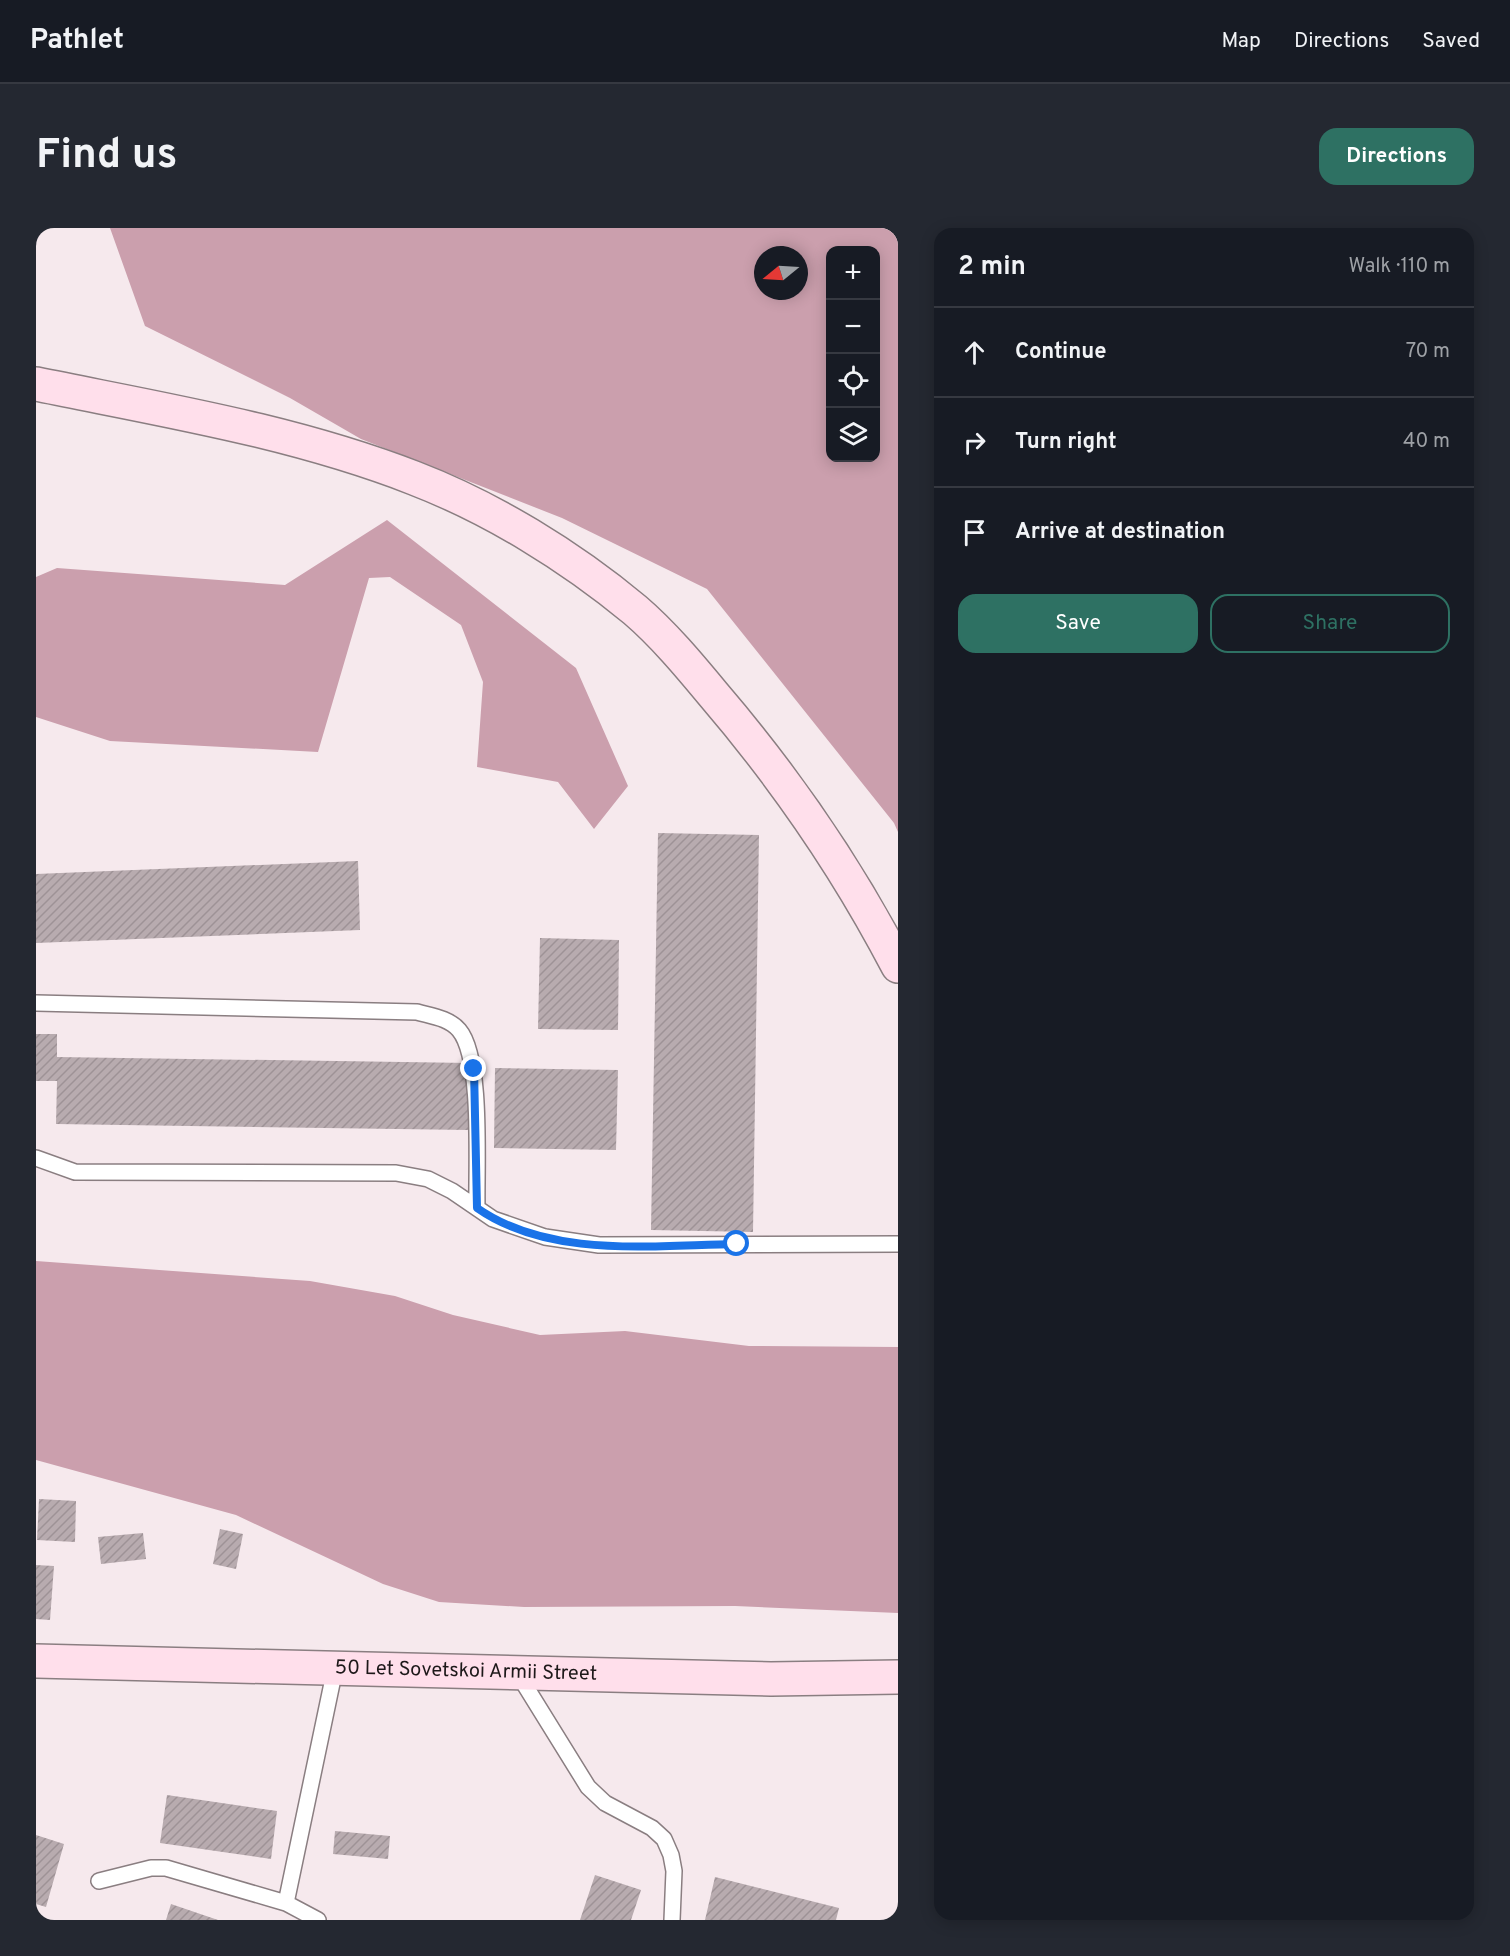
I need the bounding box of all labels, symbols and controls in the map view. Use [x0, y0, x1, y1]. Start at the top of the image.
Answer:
text: Pathlet [30, 23, 124, 59]
text: Map [1221, 28, 1261, 55]
text: Directions [1294, 28, 1389, 55]
text: Saved [1422, 28, 1480, 55]
button: Directions [1319, 128, 1474, 185]
text: Find us [36, 130, 177, 183]
north arrow [754, 246, 808, 300]
map controls [826, 246, 880, 462]
button: + [826, 246, 880, 300]
text: 2 min [958, 251, 1026, 284]
text: Walk · 110 m [1349, 254, 1450, 280]
button: − [826, 300, 880, 354]
icon: ahead [958, 336, 991, 369]
text: Continue [1015, 339, 1106, 366]
text: 70 m [1406, 339, 1450, 365]
button: locate [826, 354, 880, 408]
button: layers [826, 408, 880, 462]
icon: right [958, 426, 991, 459]
text: Turn right [1015, 429, 1117, 456]
text: 40 m [1403, 429, 1450, 455]
icon: arrive [958, 516, 991, 549]
text: Arrive at destination [1015, 519, 1225, 546]
button: Save [958, 594, 1198, 653]
button: Share [1210, 594, 1450, 653]
route end [460, 1055, 486, 1081]
route start [723, 1230, 749, 1256]
street label: 50 Let Sovetskoi Armii Street [334, 1655, 597, 1688]

